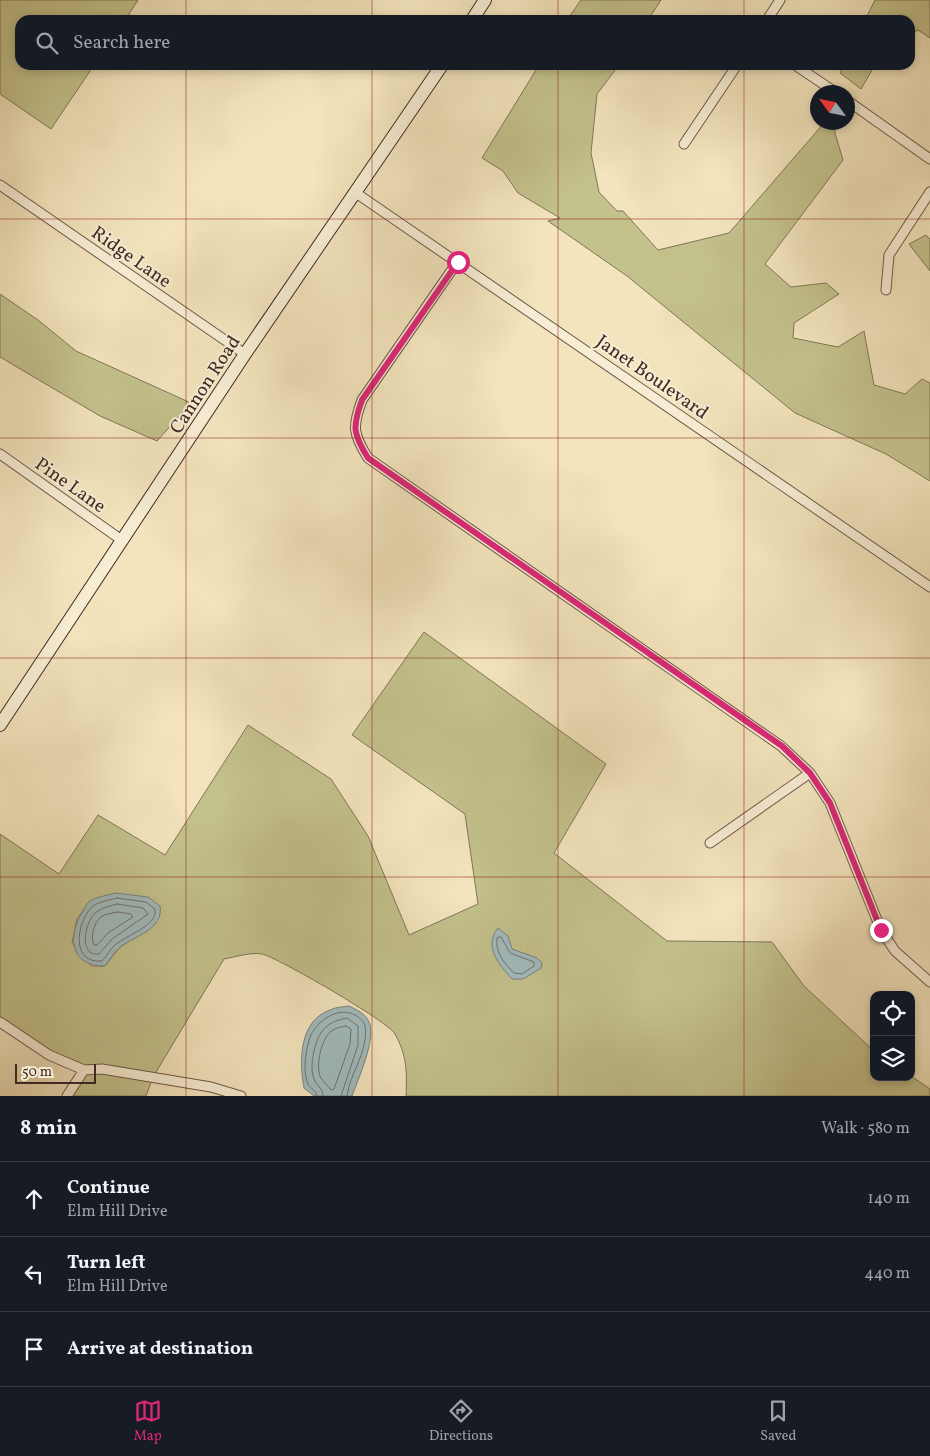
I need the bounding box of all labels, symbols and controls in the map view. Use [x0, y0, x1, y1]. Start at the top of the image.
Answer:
search box [15, 15, 915, 70]
icon: search [33, 29, 61, 57]
text: Search here [73, 30, 170, 56]
north arrow [810, 85, 855, 130]
street label: Ridge Lane [86, 220, 176, 295]
route start [447, 251, 470, 274]
street label: Janet Boulevard [590, 329, 713, 426]
street label: Cannon Road [164, 331, 247, 439]
street label: Pine Lane [29, 452, 111, 520]
route end [870, 919, 893, 942]
map controls [870, 991, 915, 1081]
button: locate [870, 991, 915, 1036]
button: layers [870, 1036, 915, 1081]
scale bar [15, 1061, 96, 1084]
text: 50 m [22, 1063, 52, 1082]
text: 8 min [20, 1114, 77, 1143]
text: Walk · 580 m [821, 1118, 910, 1140]
text: Continue [67, 1175, 150, 1201]
icon: ahead [20, 1185, 48, 1213]
text: 140 m [868, 1188, 910, 1210]
text: Elm Hill Drive [67, 1201, 167, 1223]
text: Turn left [67, 1250, 146, 1276]
icon: left [20, 1260, 48, 1288]
text: 440 m [864, 1263, 910, 1285]
text: Elm Hill Drive [67, 1276, 167, 1298]
icon: arrive [20, 1335, 48, 1363]
text: Arrive at destination [67, 1336, 253, 1362]
tab: Map [134, 1397, 162, 1446]
tab: Directions [429, 1397, 493, 1446]
tab: Saved [760, 1397, 796, 1446]

